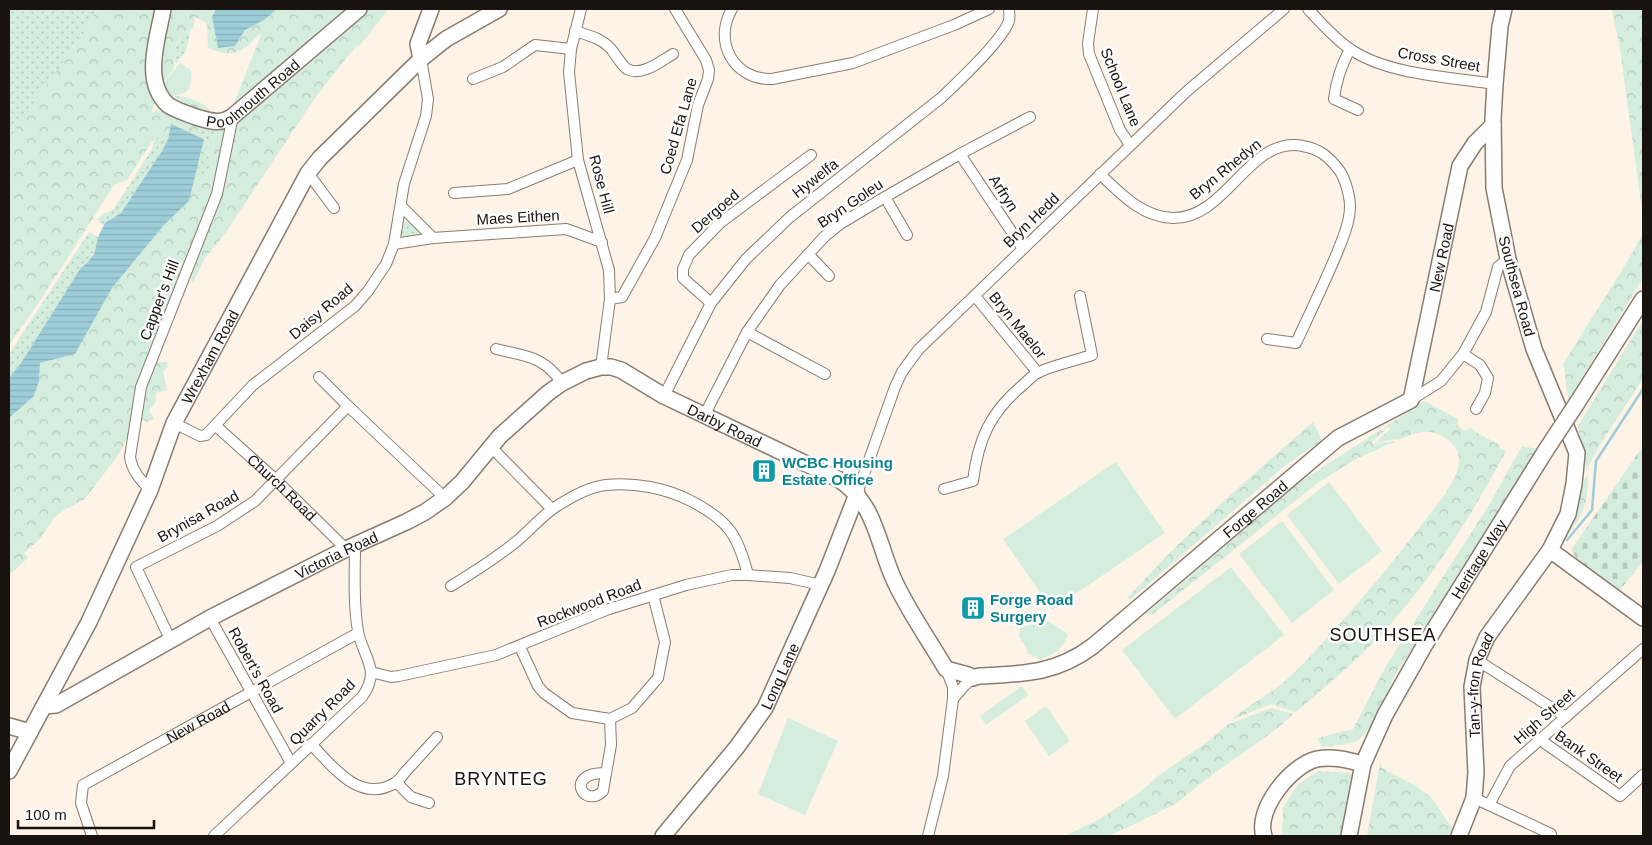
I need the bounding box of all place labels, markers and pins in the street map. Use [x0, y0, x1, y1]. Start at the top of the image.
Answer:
place label: WCBC Housing Estate Office [782, 454, 893, 488]
building icon: WCBC Housing Estate Office [751, 458, 777, 484]
place label: Forge Road Surgery [990, 591, 1073, 625]
building icon: Forge Road Surgery [960, 595, 986, 621]

